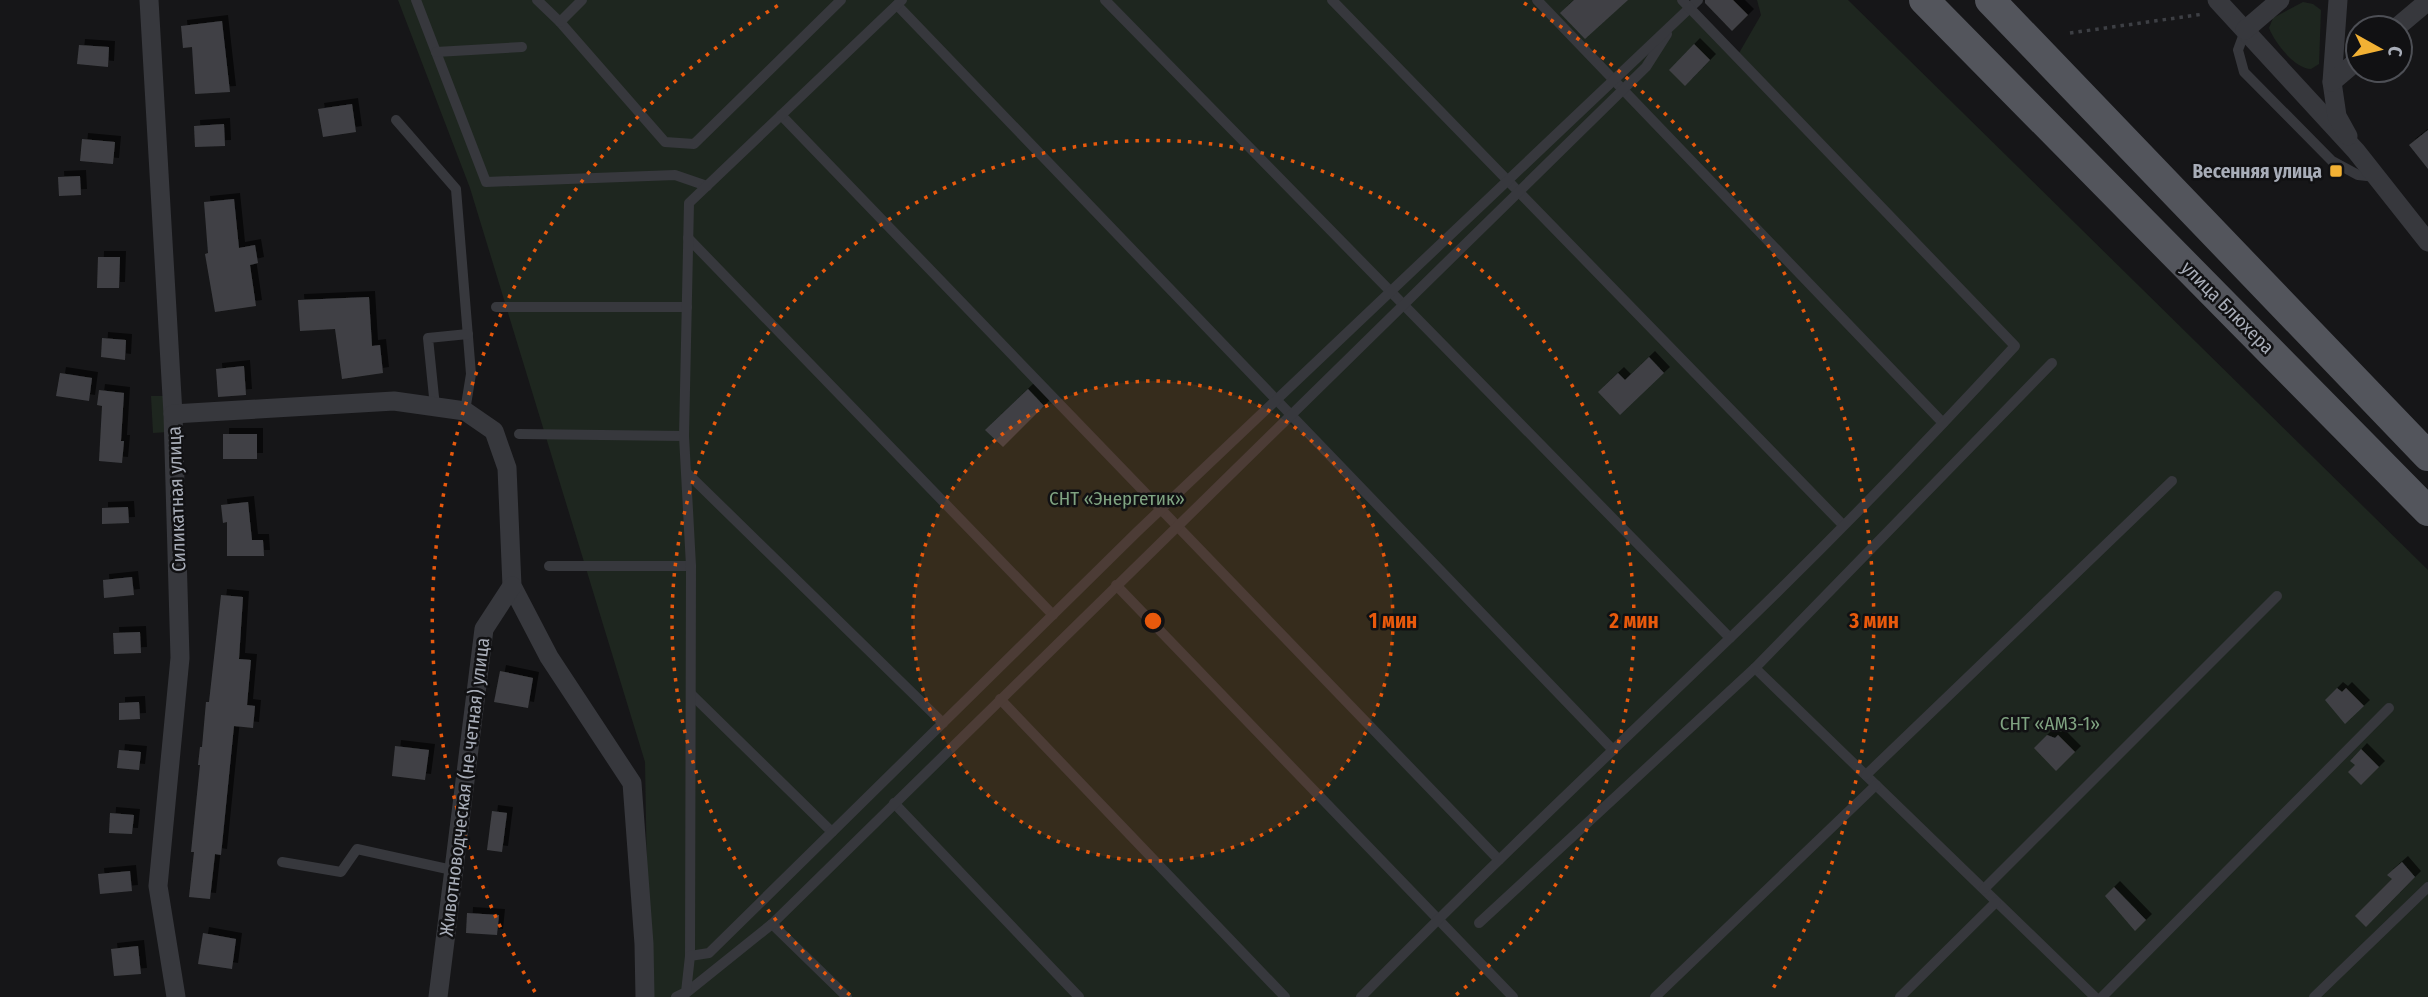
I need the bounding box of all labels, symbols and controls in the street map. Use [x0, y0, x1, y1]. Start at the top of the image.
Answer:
north arrow [2344, 14, 2414, 84]
text: С [2383, 45, 2407, 58]
place label: Весенняя улица [2192, 160, 2322, 183]
marker: Весенняя улица [2328, 163, 2344, 179]
street label: улица Блюхера [2176, 256, 2279, 359]
street label: Силикатная улица [162, 426, 191, 572]
park label: СНТ «Энергетик» [1049, 487, 1185, 510]
text: 1 мин [1369, 608, 1417, 634]
text: 2 мин [1608, 608, 1659, 634]
text: 3 мин [1848, 608, 1899, 634]
centre of rings [1141, 609, 1165, 633]
street label: Животноводческая (не четная) улица [435, 636, 494, 938]
park label: СНТ «АМЗ-1» [2000, 712, 2100, 735]

